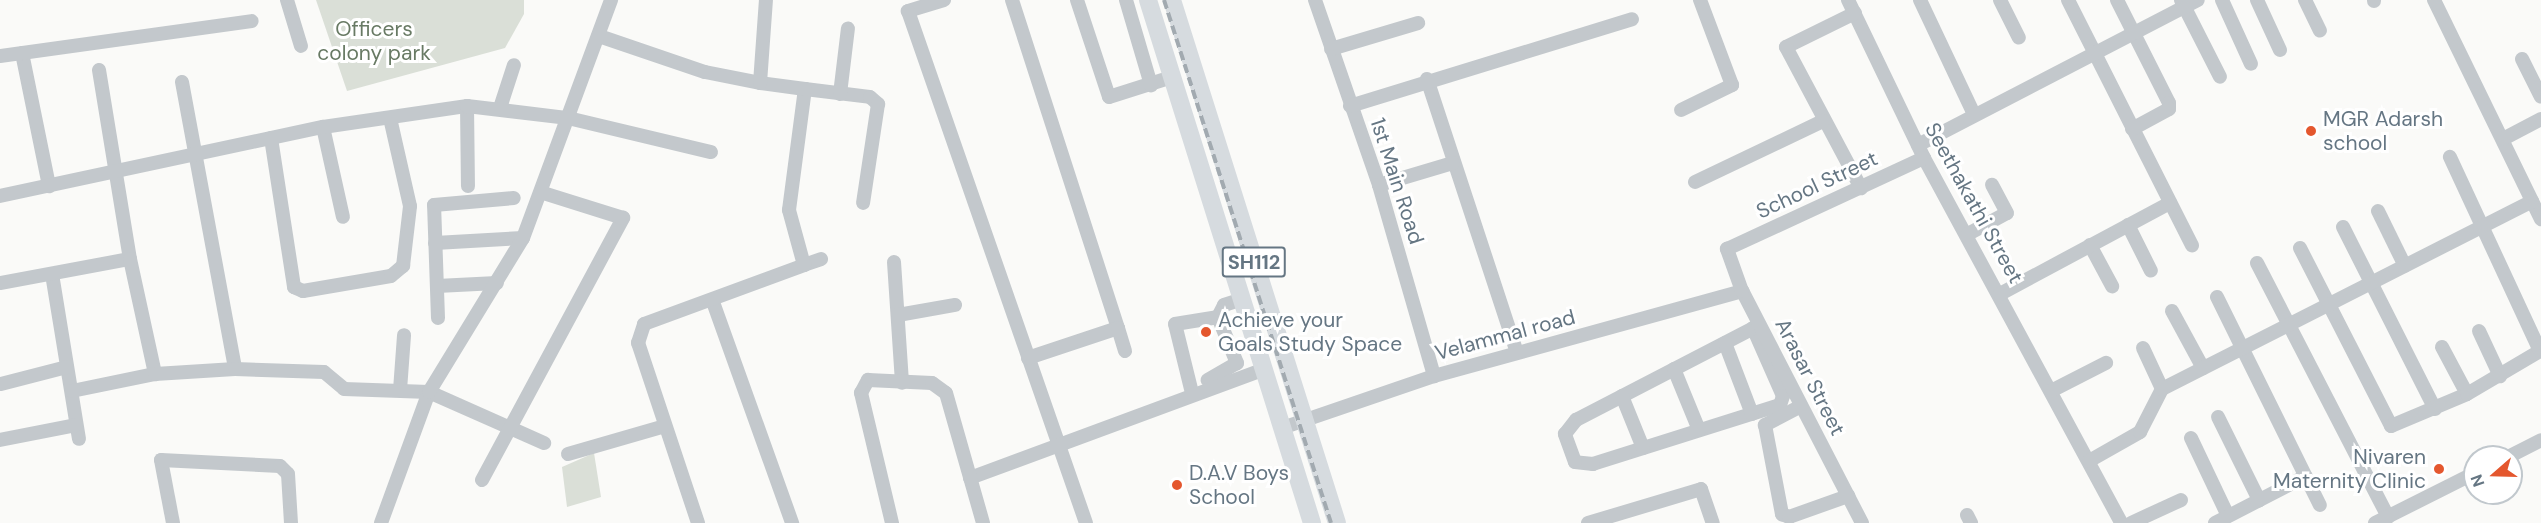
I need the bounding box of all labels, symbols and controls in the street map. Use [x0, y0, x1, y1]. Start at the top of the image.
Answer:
park label: Officers colony park [317, 16, 431, 66]
place label: MGR Adarsh school [2323, 106, 2443, 156]
street label: 1st Main Road [1365, 115, 1429, 247]
street label: Seethakathi Street [1919, 118, 2029, 288]
marker: MGR Adarsh school [2304, 124, 2318, 138]
street label: School Street [1752, 146, 1882, 224]
road number: SH112 [1221, 245, 1287, 279]
street label: Velammal road [1432, 304, 1578, 366]
place label: Achieve your Goals Study Space [1218, 307, 1402, 357]
street label: Arasar Street [1770, 314, 1850, 440]
marker: Achieve your Goals Study Space [1199, 325, 1213, 339]
place label: Nivaren Maternity Clinic [2273, 444, 2426, 494]
north arrow [2463, 445, 2523, 505]
place label: D.A.V Boys School [1189, 460, 1289, 510]
marker: Nivaren Maternity Clinic [2430, 460, 2448, 478]
text: N [2466, 472, 2489, 490]
marker: D.A.V Boys School [1170, 478, 1184, 492]

